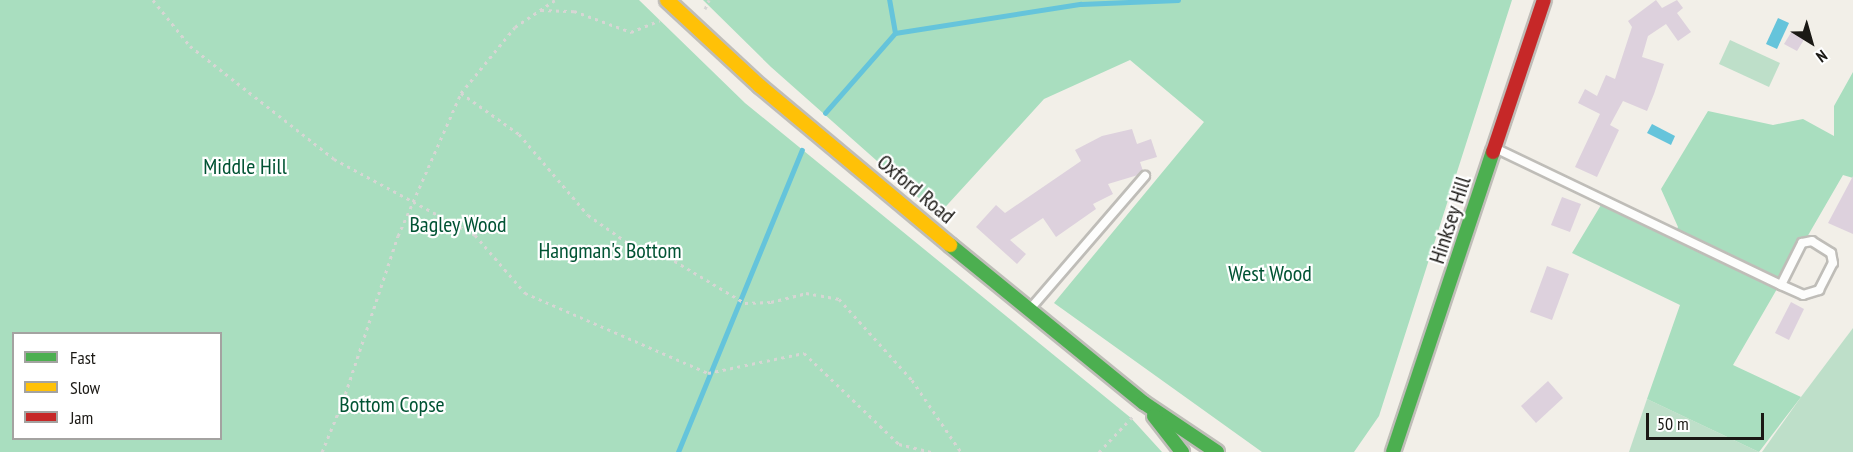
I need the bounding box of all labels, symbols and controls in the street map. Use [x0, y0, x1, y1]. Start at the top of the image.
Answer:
north arrow [1781, 12, 1841, 72]
text: N [1812, 46, 1831, 67]
street label: Oxford Road [872, 149, 960, 229]
park label: Middle Hill [203, 154, 287, 180]
street label: Hinksey Hill [1423, 173, 1477, 267]
park label: Bagley Wood [409, 212, 507, 238]
park label: Hangman's Bottom [538, 238, 682, 264]
park label: West Wood [1228, 261, 1312, 287]
legend [12, 332, 222, 440]
text: Fast [70, 346, 96, 369]
text: Slow [70, 376, 100, 399]
park label: Bottom Copse [339, 392, 445, 418]
scale bar [1649, 401, 1768, 439]
text: Jam [70, 406, 93, 429]
text: 50 m [1657, 412, 1689, 435]

